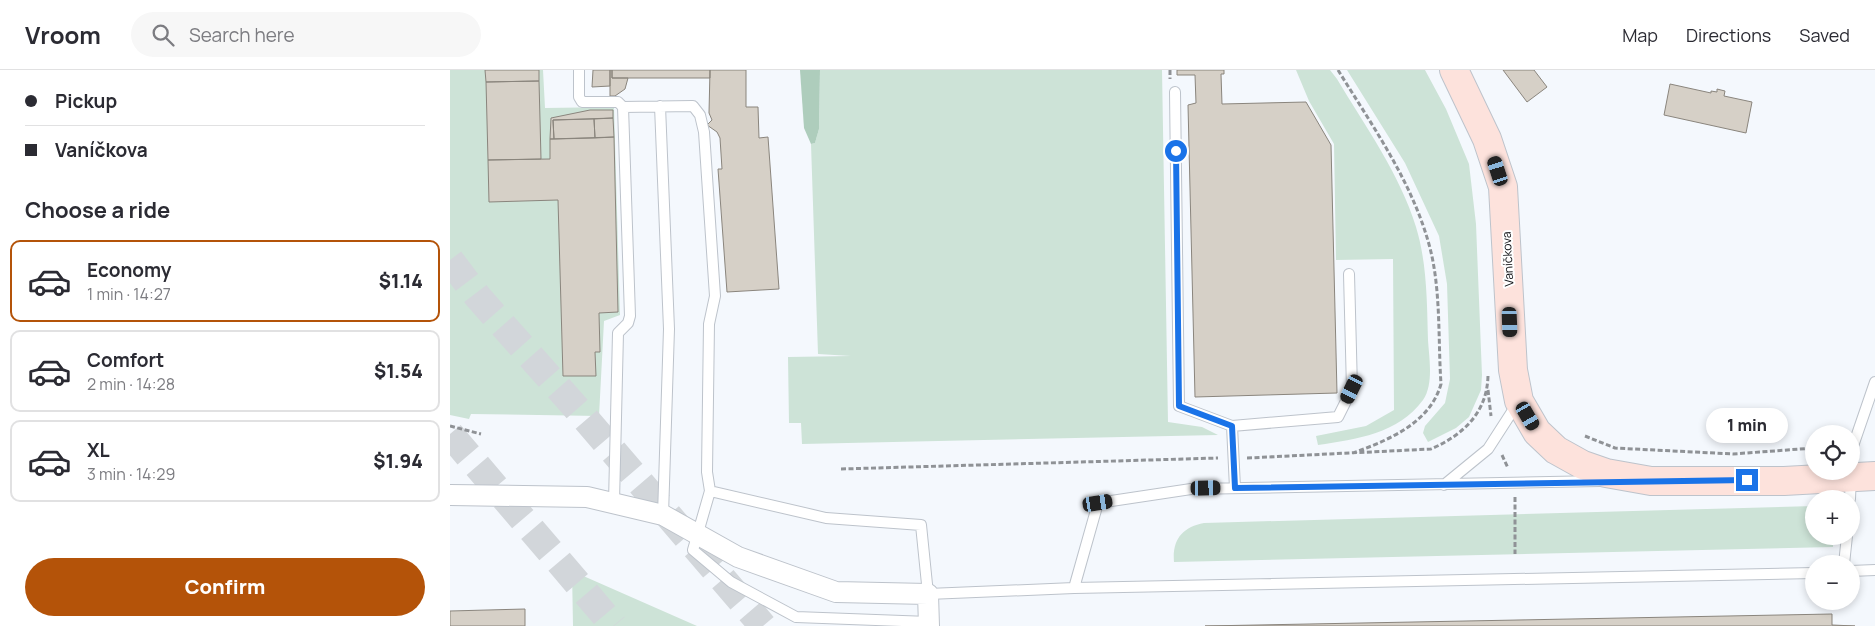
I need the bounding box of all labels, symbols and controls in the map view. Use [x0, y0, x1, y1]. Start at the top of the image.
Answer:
search box [131, 12, 481, 57]
text: Vroom [25, 18, 101, 51]
icon: search [149, 21, 177, 49]
text: Search here [189, 22, 295, 48]
text: Map [1622, 23, 1658, 47]
text: Directions [1686, 23, 1771, 47]
text: Saved [1799, 23, 1850, 47]
text: Pickup [55, 88, 117, 114]
text: Vaníčkova [55, 137, 148, 163]
route start [1165, 140, 1187, 162]
car [1486, 154, 1509, 188]
text: Choose a ride [25, 195, 170, 225]
street label: Vaníčkova [1498, 231, 1517, 287]
text: Economy [87, 257, 171, 283]
icon: car [27, 259, 72, 304]
text: $1.14 [379, 268, 423, 294]
text: 1 min · 14:27 [87, 283, 171, 305]
car [1501, 307, 1518, 337]
text: Comfort [87, 347, 164, 373]
icon: car [27, 349, 72, 394]
text: $1.54 [374, 358, 423, 384]
car [1338, 372, 1365, 406]
text: 2 min · 14:28 [87, 373, 175, 395]
car [1514, 399, 1541, 433]
callout: 1 min [1706, 408, 1788, 442]
text: 1 min [1727, 414, 1767, 436]
map controls [1805, 425, 1860, 610]
button: locate [1805, 425, 1860, 480]
text: XL [87, 437, 110, 463]
icon: car [27, 439, 72, 484]
text: $1.94 [373, 448, 423, 474]
text: 3 min · 14:29 [87, 463, 175, 485]
route end [1736, 469, 1758, 491]
car [1190, 480, 1221, 496]
button: + [1805, 490, 1860, 545]
car [1082, 493, 1113, 513]
button: − [1805, 555, 1860, 610]
button: Confirm [25, 558, 425, 616]

